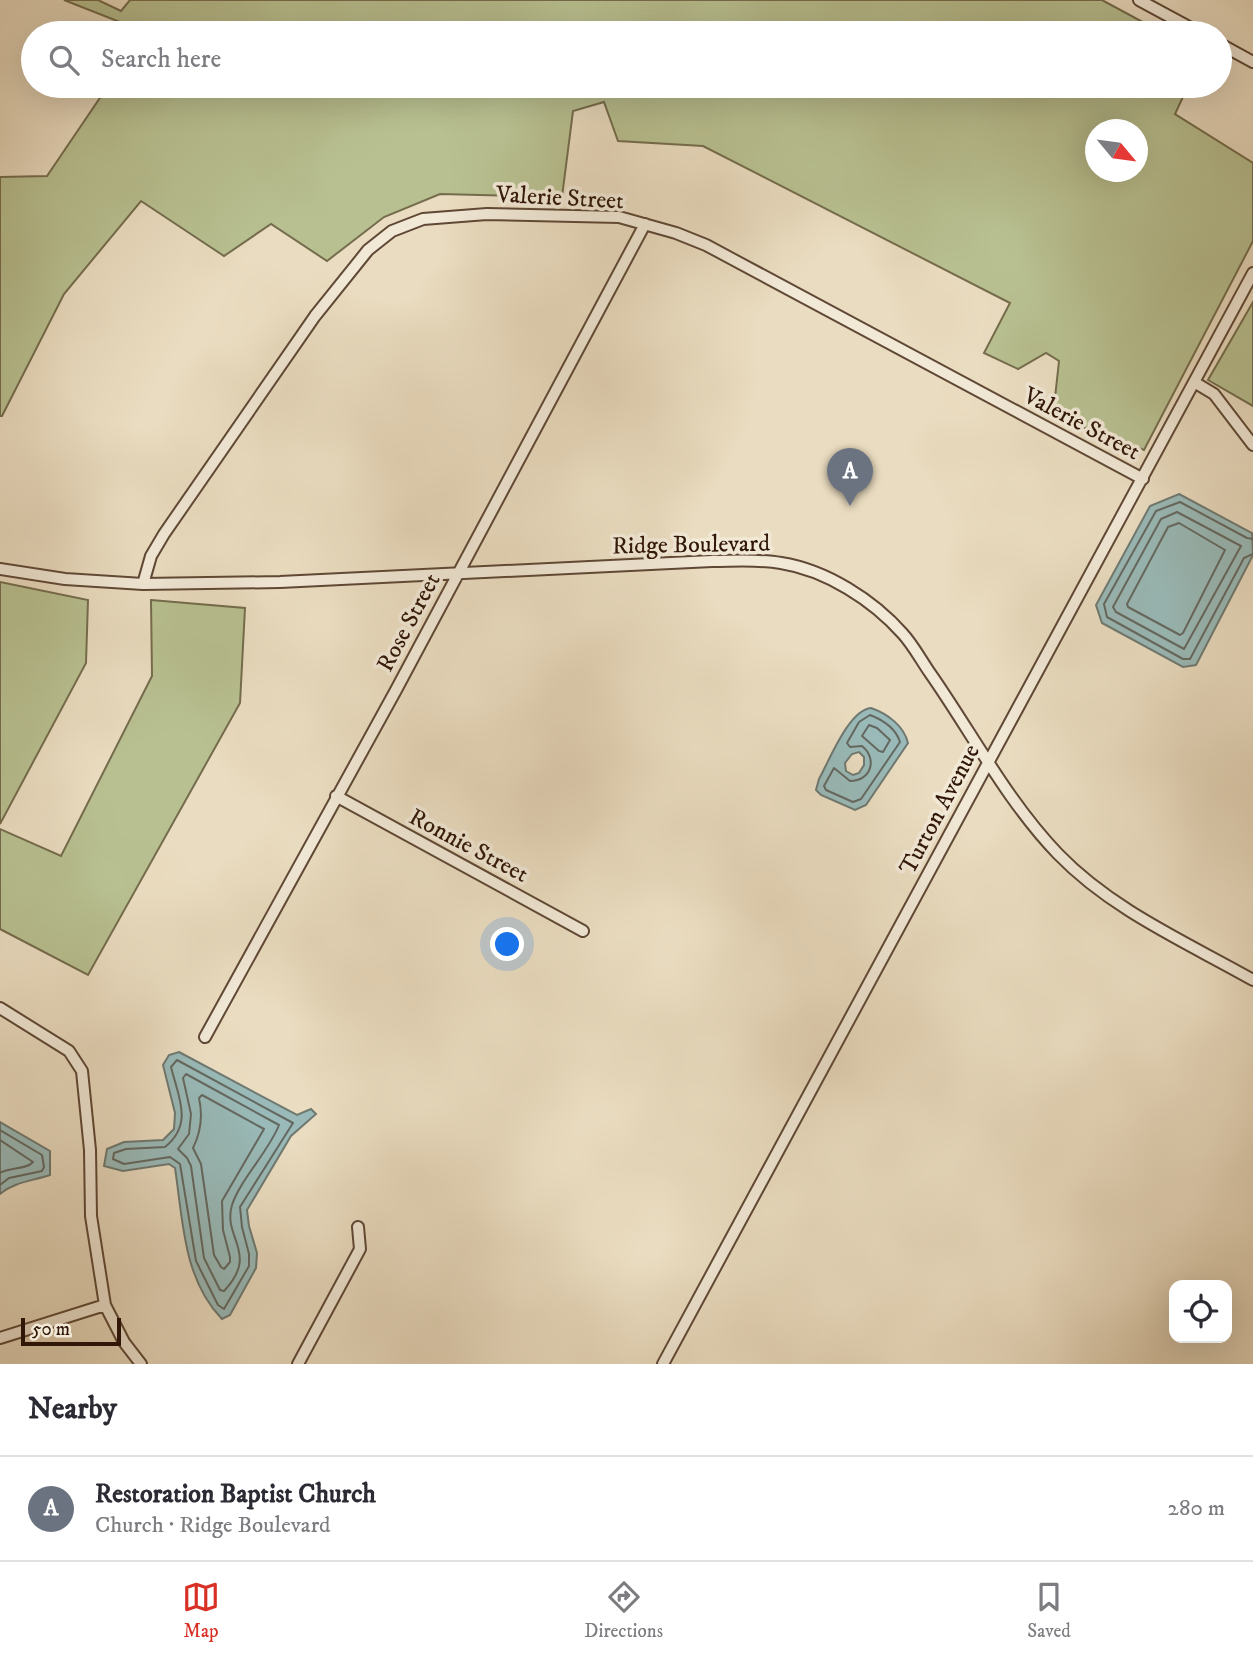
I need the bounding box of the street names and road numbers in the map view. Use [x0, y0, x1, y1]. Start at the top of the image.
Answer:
street label: Valerie Street [494, 180, 625, 216]
street label: Valerie Street [1017, 380, 1145, 467]
street label: Ridge Boulevard [612, 529, 770, 561]
street label: Rose Street [370, 568, 447, 677]
street label: Turton Avenue [893, 739, 987, 880]
street label: Ronnie Street [404, 802, 534, 890]

